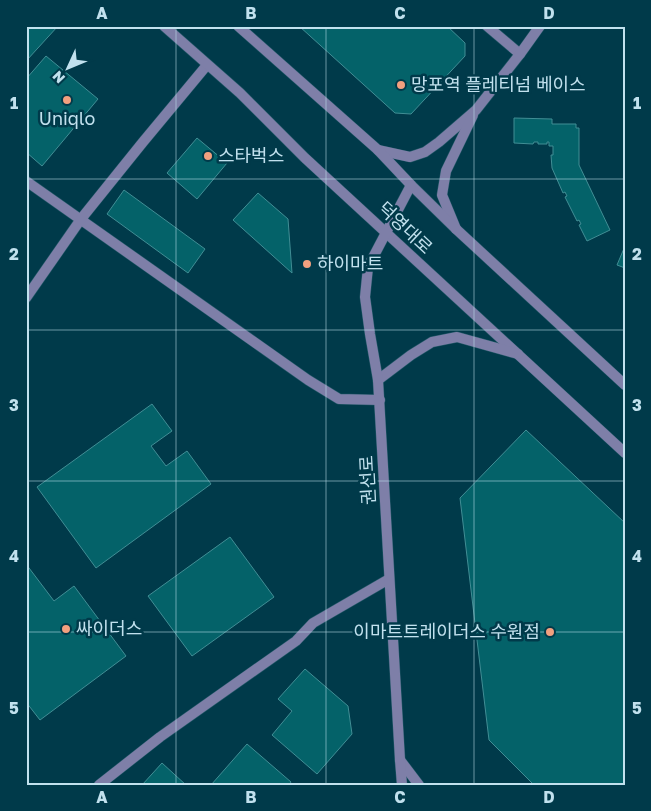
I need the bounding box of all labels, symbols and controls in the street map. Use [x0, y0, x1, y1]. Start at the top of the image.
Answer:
text: A [96, 3, 108, 23]
text: B [245, 3, 257, 23]
text: C [394, 3, 406, 23]
text: D [543, 3, 555, 23]
north arrow [42, 42, 92, 92]
text: N [48, 68, 68, 87]
place label: 망포역 플레티넘 베이스 [411, 73, 586, 95]
marker: 망포역 플레티넘 베이스 [395, 79, 407, 91]
text: 1 [10, 93, 18, 113]
text: 1 [633, 93, 641, 113]
marker: Uniqlo [61, 94, 73, 106]
place label: Uniqlo [39, 107, 95, 129]
place label: 스타벅스 [218, 144, 284, 166]
marker: 스타벅스 [202, 150, 214, 162]
street label: 덕영대로 [374, 197, 437, 258]
text: 2 [9, 244, 19, 264]
text: 2 [632, 244, 642, 264]
place label: 하이마트 [317, 252, 383, 274]
marker: 하이마트 [301, 258, 313, 270]
text: 3 [9, 395, 19, 415]
text: 3 [632, 395, 642, 415]
street label: 권선로 [355, 455, 379, 505]
text: 4 [9, 546, 19, 566]
text: 4 [632, 546, 642, 566]
place label: 싸이더스 [76, 617, 142, 639]
place label: 이마트트레이더스 수원점 [353, 620, 540, 642]
marker: 싸이더스 [60, 623, 72, 635]
marker: 이마트트레이더스 수원점 [544, 626, 556, 638]
text: 5 [9, 698, 19, 718]
text: 5 [632, 698, 642, 718]
text: A [96, 787, 108, 807]
text: B [245, 787, 257, 807]
text: C [394, 787, 406, 807]
text: D [543, 787, 555, 807]

